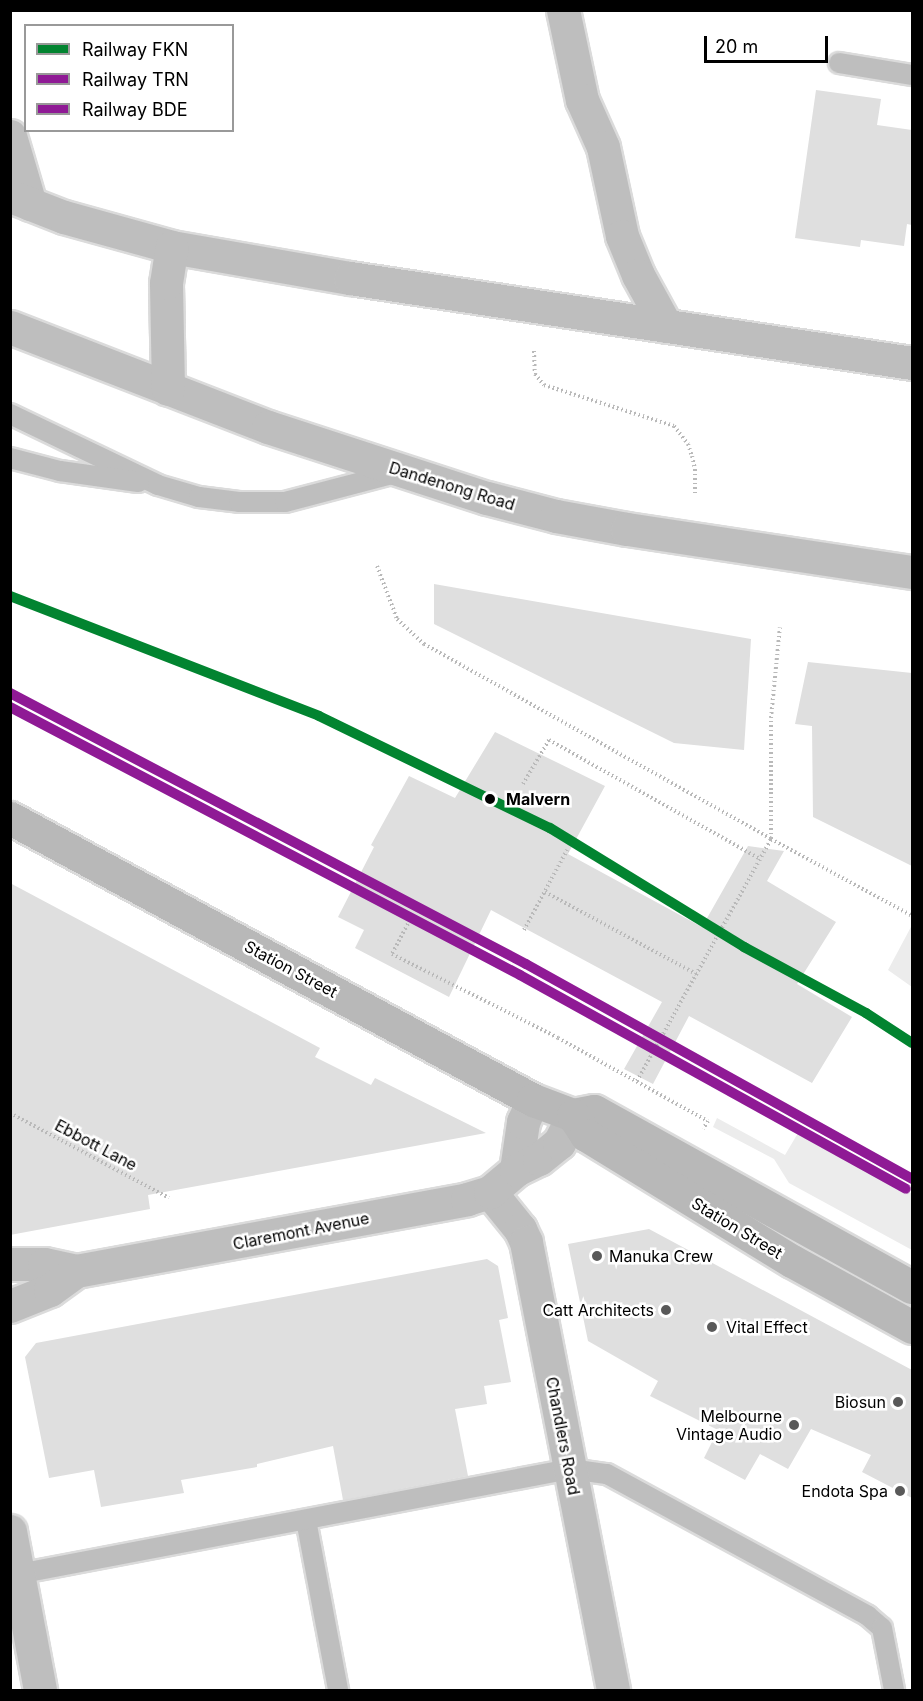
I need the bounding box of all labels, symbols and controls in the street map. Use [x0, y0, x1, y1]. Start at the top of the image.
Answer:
legend [24, 24, 234, 132]
scale bar [707, 24, 832, 62]
text: 20 m [715, 36, 758, 57]
text: Railway FKN [82, 39, 188, 60]
text: Railway TRN [82, 69, 189, 90]
text: Railway BDE [82, 99, 188, 120]
street label: Dandenong Road [387, 458, 517, 514]
marker: Malvern [479, 788, 501, 810]
place label: Malvern [506, 789, 570, 809]
street label: Station Street [241, 936, 341, 1002]
street label: Ebbott Lane [52, 1115, 140, 1175]
street label: Station Street [688, 1193, 786, 1263]
street label: Claremont Avenue [231, 1208, 371, 1254]
place label: Manuka Crew [609, 1246, 713, 1266]
marker: Manuka Crew [590, 1249, 604, 1263]
place label: Catt Architects [542, 1300, 654, 1320]
marker: Catt Architects [659, 1303, 673, 1317]
place label: Vital Effect [726, 1317, 808, 1337]
marker: Vital Effect [703, 1318, 721, 1336]
street label: Chandlers Road [542, 1375, 584, 1497]
place label: Biosun [835, 1392, 886, 1412]
marker: Biosun [891, 1395, 905, 1409]
place label: Melbourne Vintage Audio [676, 1406, 782, 1444]
marker: Melbourne Vintage Audio [787, 1418, 801, 1432]
place label: Endota Spa [802, 1481, 888, 1501]
marker: Endota Spa [893, 1484, 907, 1498]

